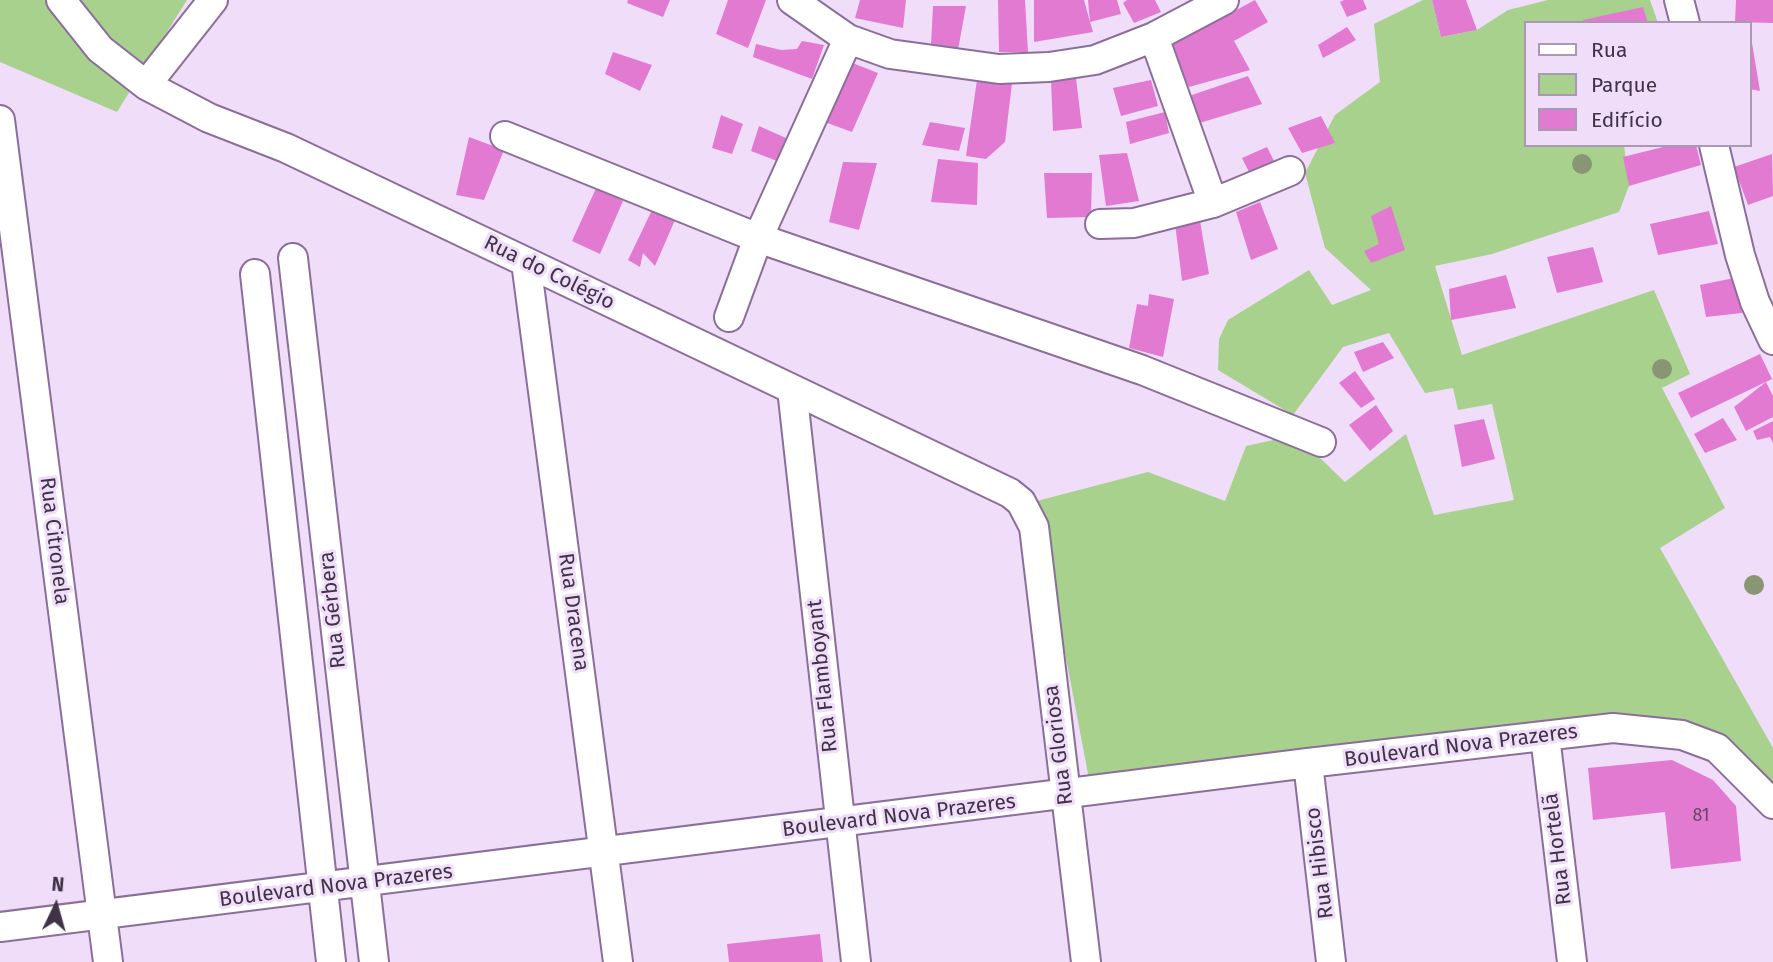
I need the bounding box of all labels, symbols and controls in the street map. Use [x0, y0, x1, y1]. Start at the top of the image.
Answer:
legend [1524, 21, 1752, 147]
text: Rua [1591, 37, 1627, 63]
text: Parque [1591, 72, 1657, 98]
text: Edifício [1591, 107, 1663, 133]
street label: Rua do Colégio [479, 230, 619, 316]
street label: Rua Citronela [34, 476, 74, 606]
street label: Rua Gérbera [314, 550, 352, 670]
street label: Rua Dracena [552, 551, 594, 673]
street label: Rua Flamboyant [802, 598, 844, 754]
street label: Rua Gloriosa [1039, 684, 1079, 806]
street label: Boulevard Nova Prazeres [1343, 719, 1579, 773]
street label: Boulevard Nova Prazeres [781, 789, 1017, 843]
street label: Rua Hortelã [1539, 792, 1577, 906]
house number: 81 [1692, 805, 1710, 827]
street label: Rua Hibisco [1301, 806, 1339, 920]
street label: Boulevard Nova Prazeres [218, 859, 454, 913]
north arrow [21, 871, 91, 941]
text: N [51, 873, 65, 897]

